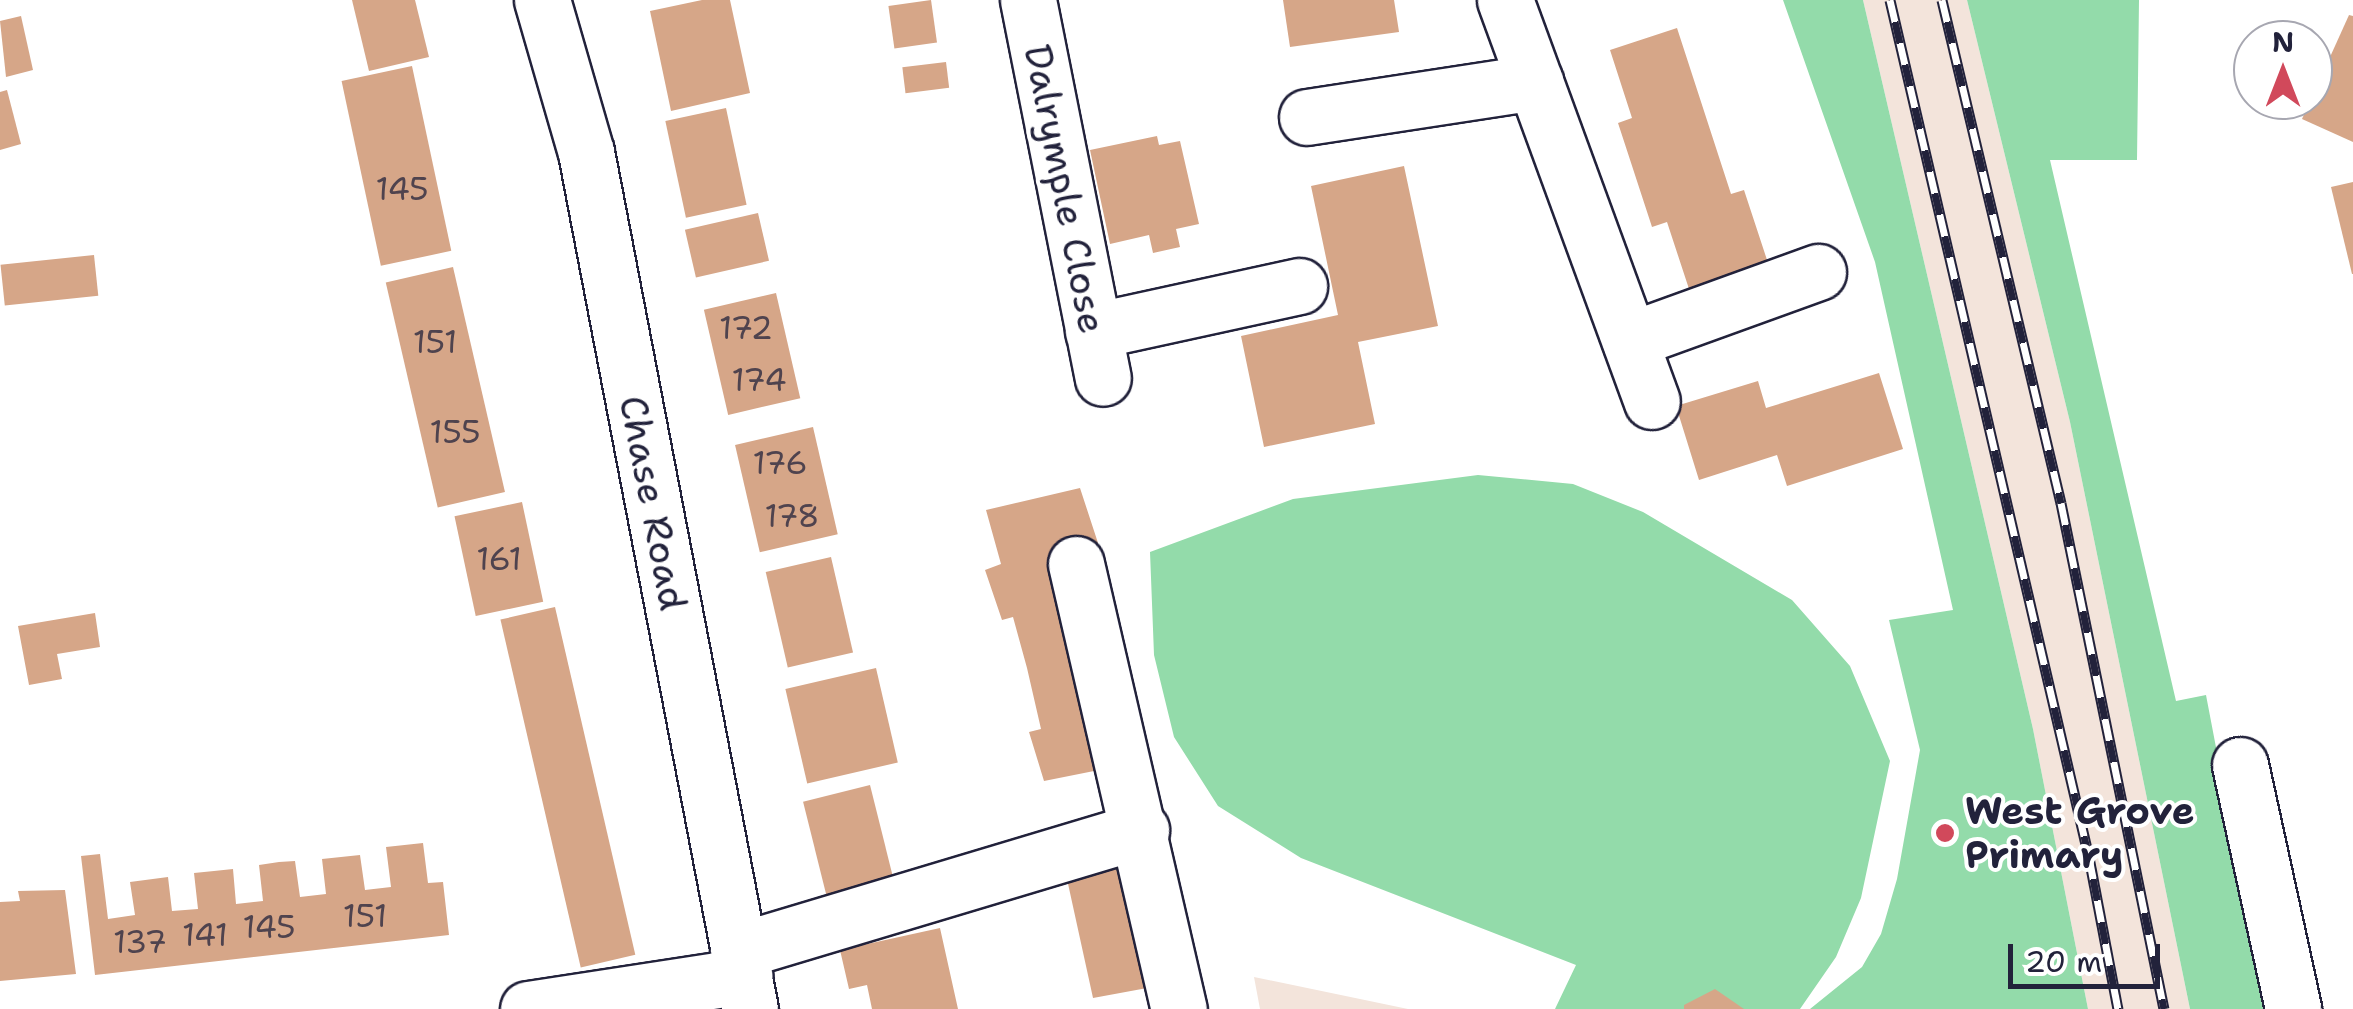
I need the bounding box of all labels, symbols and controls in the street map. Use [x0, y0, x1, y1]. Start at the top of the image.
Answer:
north arrow [2233, 20, 2333, 120]
text: N [2272, 23, 2294, 61]
street label: Dalrymple Close [1015, 41, 1115, 337]
house number: 145 [376, 170, 428, 208]
house number: 172 [719, 309, 773, 347]
house number: 151 [413, 323, 457, 361]
house number: 174 [731, 361, 787, 399]
street label: Chase Road [610, 392, 696, 614]
house number: 155 [429, 413, 481, 451]
house number: 176 [752, 444, 808, 482]
house number: 178 [764, 497, 820, 535]
house number: 161 [476, 540, 522, 578]
place label: West Grove Primary [1965, 788, 2195, 878]
marker: West Grove Primary [1934, 822, 1956, 844]
house number: 151 [343, 897, 387, 935]
house number: 145 [243, 908, 295, 946]
house number: 141 [182, 916, 228, 954]
house number: 137 [113, 923, 167, 961]
scale bar [2013, 924, 2166, 986]
text: 20 m [2025, 941, 2102, 982]

